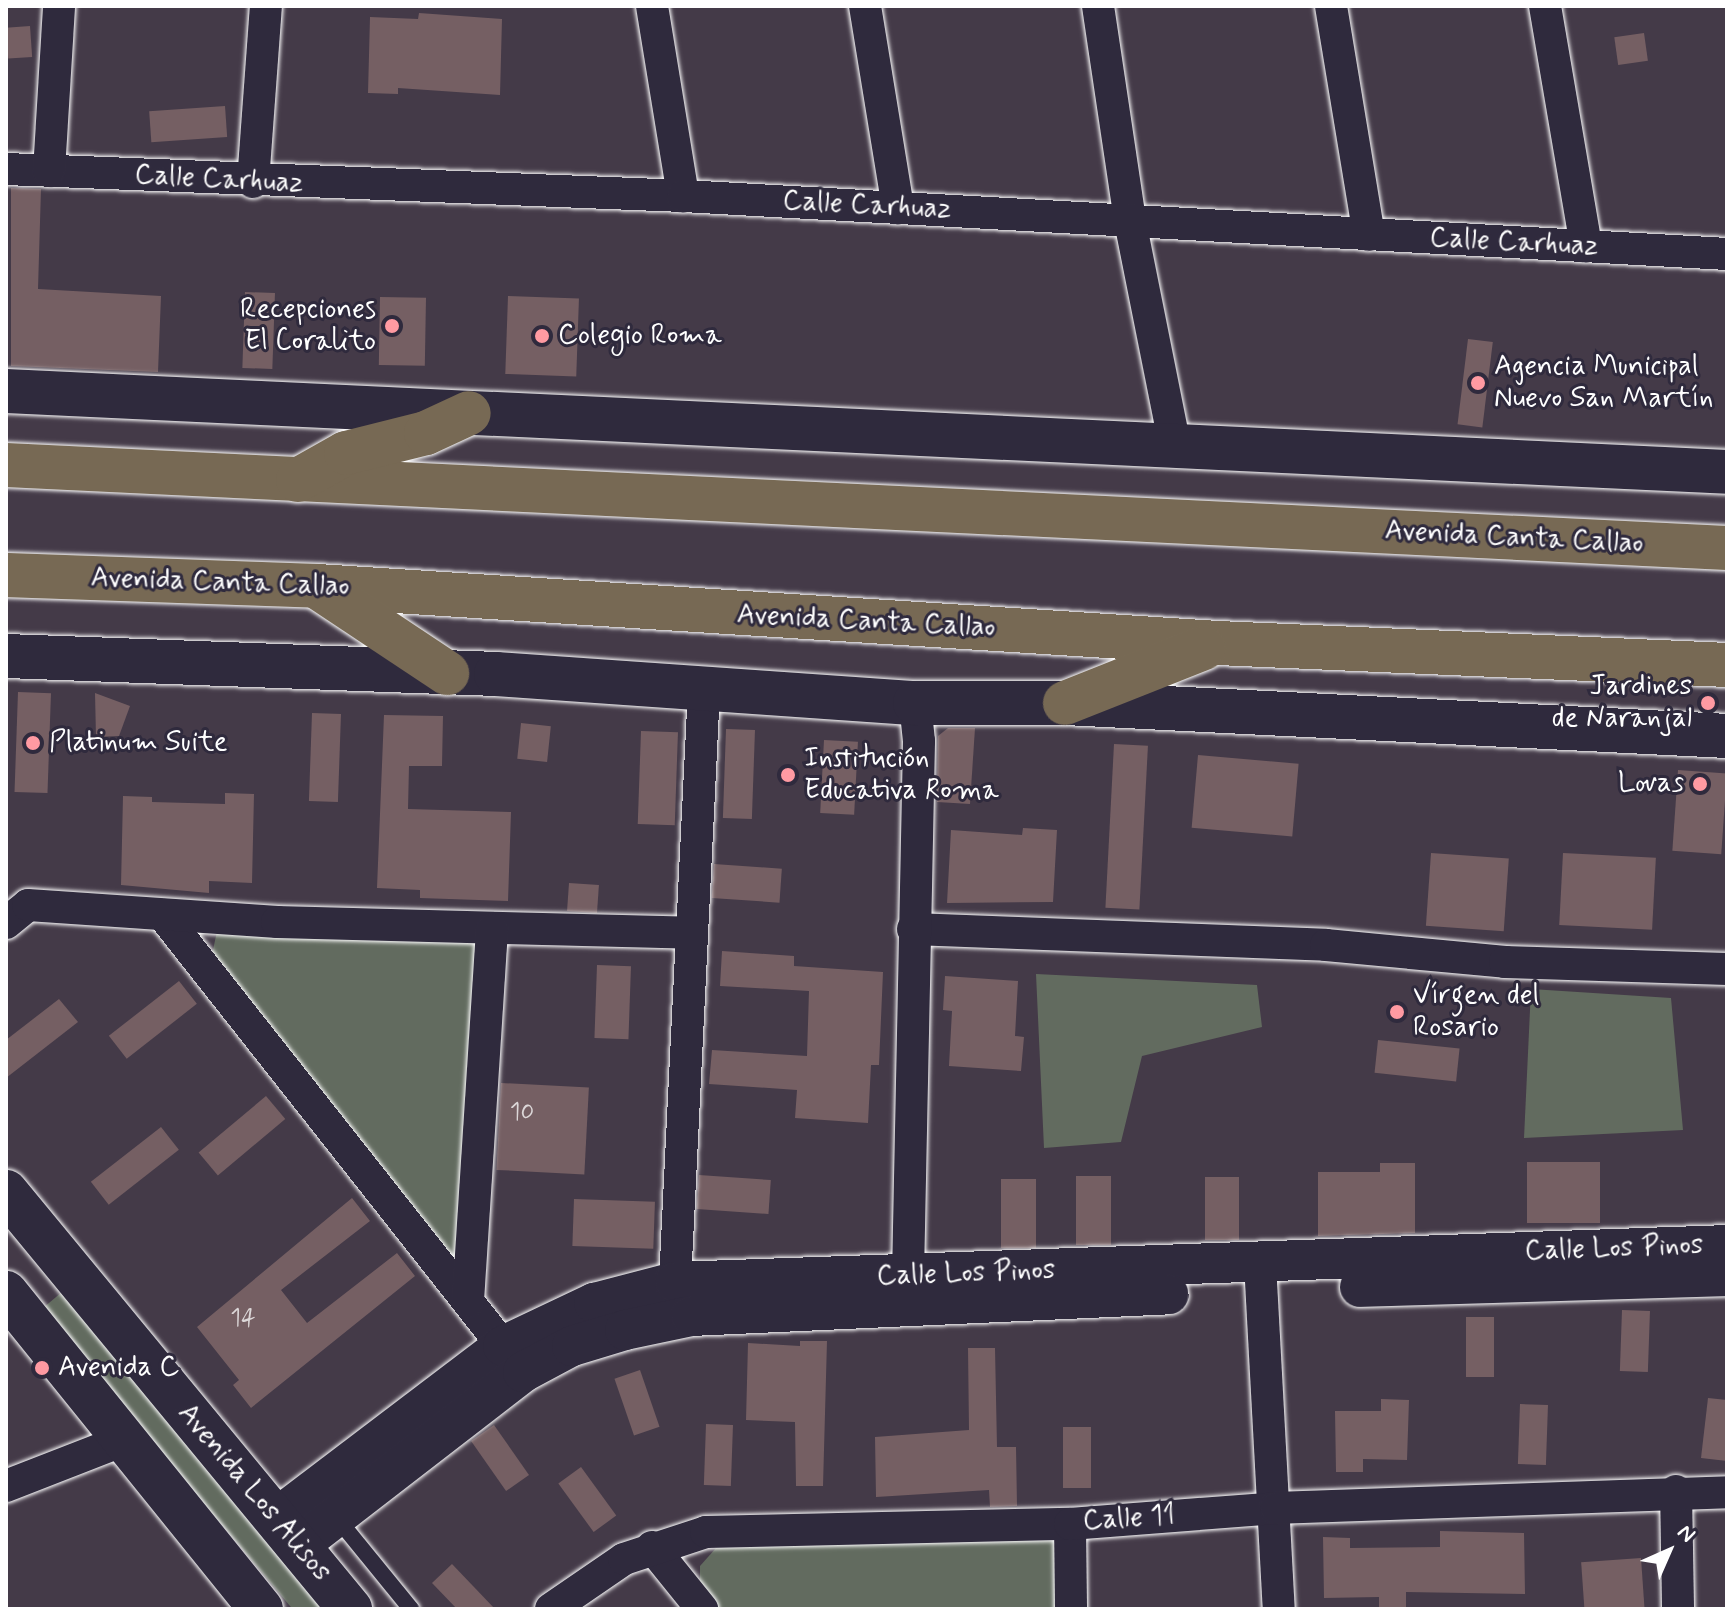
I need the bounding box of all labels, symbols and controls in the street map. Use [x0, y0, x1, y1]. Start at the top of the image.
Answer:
street label: Calle Carhuaz [135, 159, 303, 201]
street label: Calle Carhuaz [783, 185, 951, 227]
street label: Calle Carhuaz [1430, 222, 1598, 264]
place label: Recepciones El Coralito [240, 293, 376, 359]
marker: Recepciones El Coralito [383, 317, 401, 335]
place label: Colegio Roma [558, 319, 719, 353]
marker: Colegio Roma [533, 327, 551, 345]
place label: Agencia Municipal Nuevo San Martín [1494, 350, 1709, 416]
marker: Agencia Municipal Nuevo San Martín [1469, 374, 1487, 392]
street label: Avenida Canta Callao [1385, 515, 1643, 561]
street label: Avenida Canta Callao [91, 562, 349, 604]
street label: Avenida Canta Callao [737, 599, 995, 645]
place label: Jardines de Naranjal [1545, 670, 1692, 736]
marker: Jardines de Naranjal [1699, 694, 1717, 712]
place label: Platinum Suite [49, 726, 224, 760]
marker: Platinum Suite [24, 734, 42, 752]
place label: Institución Educativa Roma [804, 742, 993, 808]
marker: Institución Educativa Roma [779, 766, 797, 784]
place label: Lovas [1618, 767, 1684, 801]
marker: Lovas [1691, 775, 1709, 793]
place label: Vírgen del Rosario [1413, 979, 1540, 1045]
marker: Vírgen del Rosario [1388, 1003, 1406, 1021]
house number: 10 [510, 1099, 534, 1127]
street label: Calle Los Pinos [1525, 1229, 1703, 1269]
street label: Calle Los Pinos [877, 1254, 1055, 1294]
house number: 14 [230, 1305, 256, 1333]
place label: Avenida C [58, 1351, 179, 1385]
marker: Avenida C [33, 1359, 51, 1377]
street label: Avenida Los Alisos [170, 1397, 338, 1589]
street label: Calle 11 [1082, 1499, 1176, 1539]
north arrow [1629, 1511, 1709, 1591]
text: N [1671, 1519, 1701, 1549]

